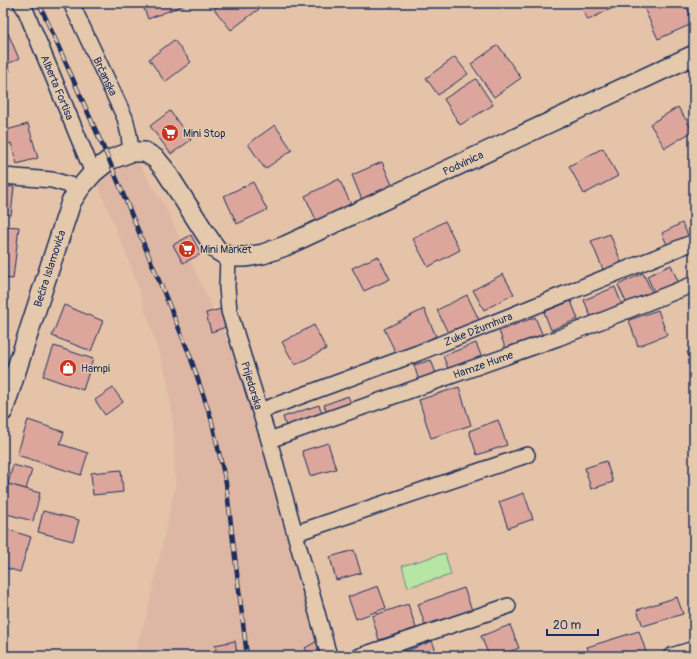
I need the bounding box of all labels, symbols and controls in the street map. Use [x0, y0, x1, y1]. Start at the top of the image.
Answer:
street label: Alberta Fortisa [38, 53, 77, 122]
street label: Brčanska [91, 55, 120, 98]
supermarket icon: Mini Stop [160, 123, 180, 143]
place label: Mini Stop [183, 127, 225, 140]
street label: Podvinica [441, 148, 485, 178]
street label: Bećira Islamovića [31, 228, 68, 308]
supermarket icon: Mini Market [177, 239, 197, 259]
place label: Mini Market [200, 243, 252, 256]
street label: Zuke Džumhura [442, 309, 514, 348]
street label: Hamze Hume [451, 348, 515, 381]
shop icon: Hampi [58, 358, 78, 378]
street label: Prijedorska [239, 360, 266, 411]
place label: Hampi [81, 362, 110, 375]
scale bar [547, 611, 598, 637]
text: 20 m [553, 618, 582, 633]

